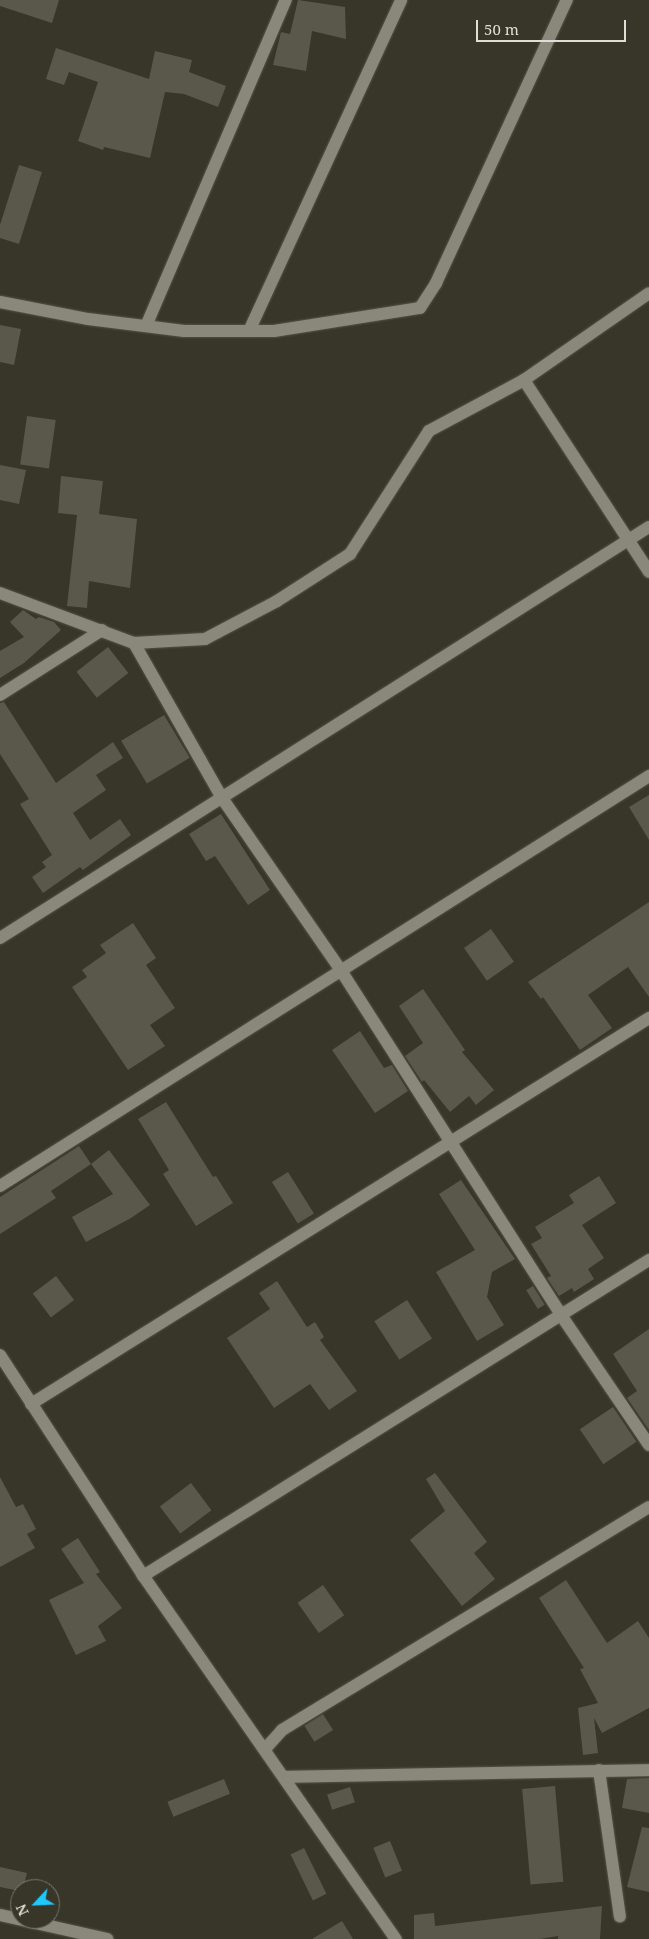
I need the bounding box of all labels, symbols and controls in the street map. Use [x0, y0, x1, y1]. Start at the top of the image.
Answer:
scale bar [479, 10, 629, 42]
text: 50 m [484, 19, 519, 39]
north arrow [10, 1879, 60, 1929]
text: N [11, 1901, 33, 1919]

